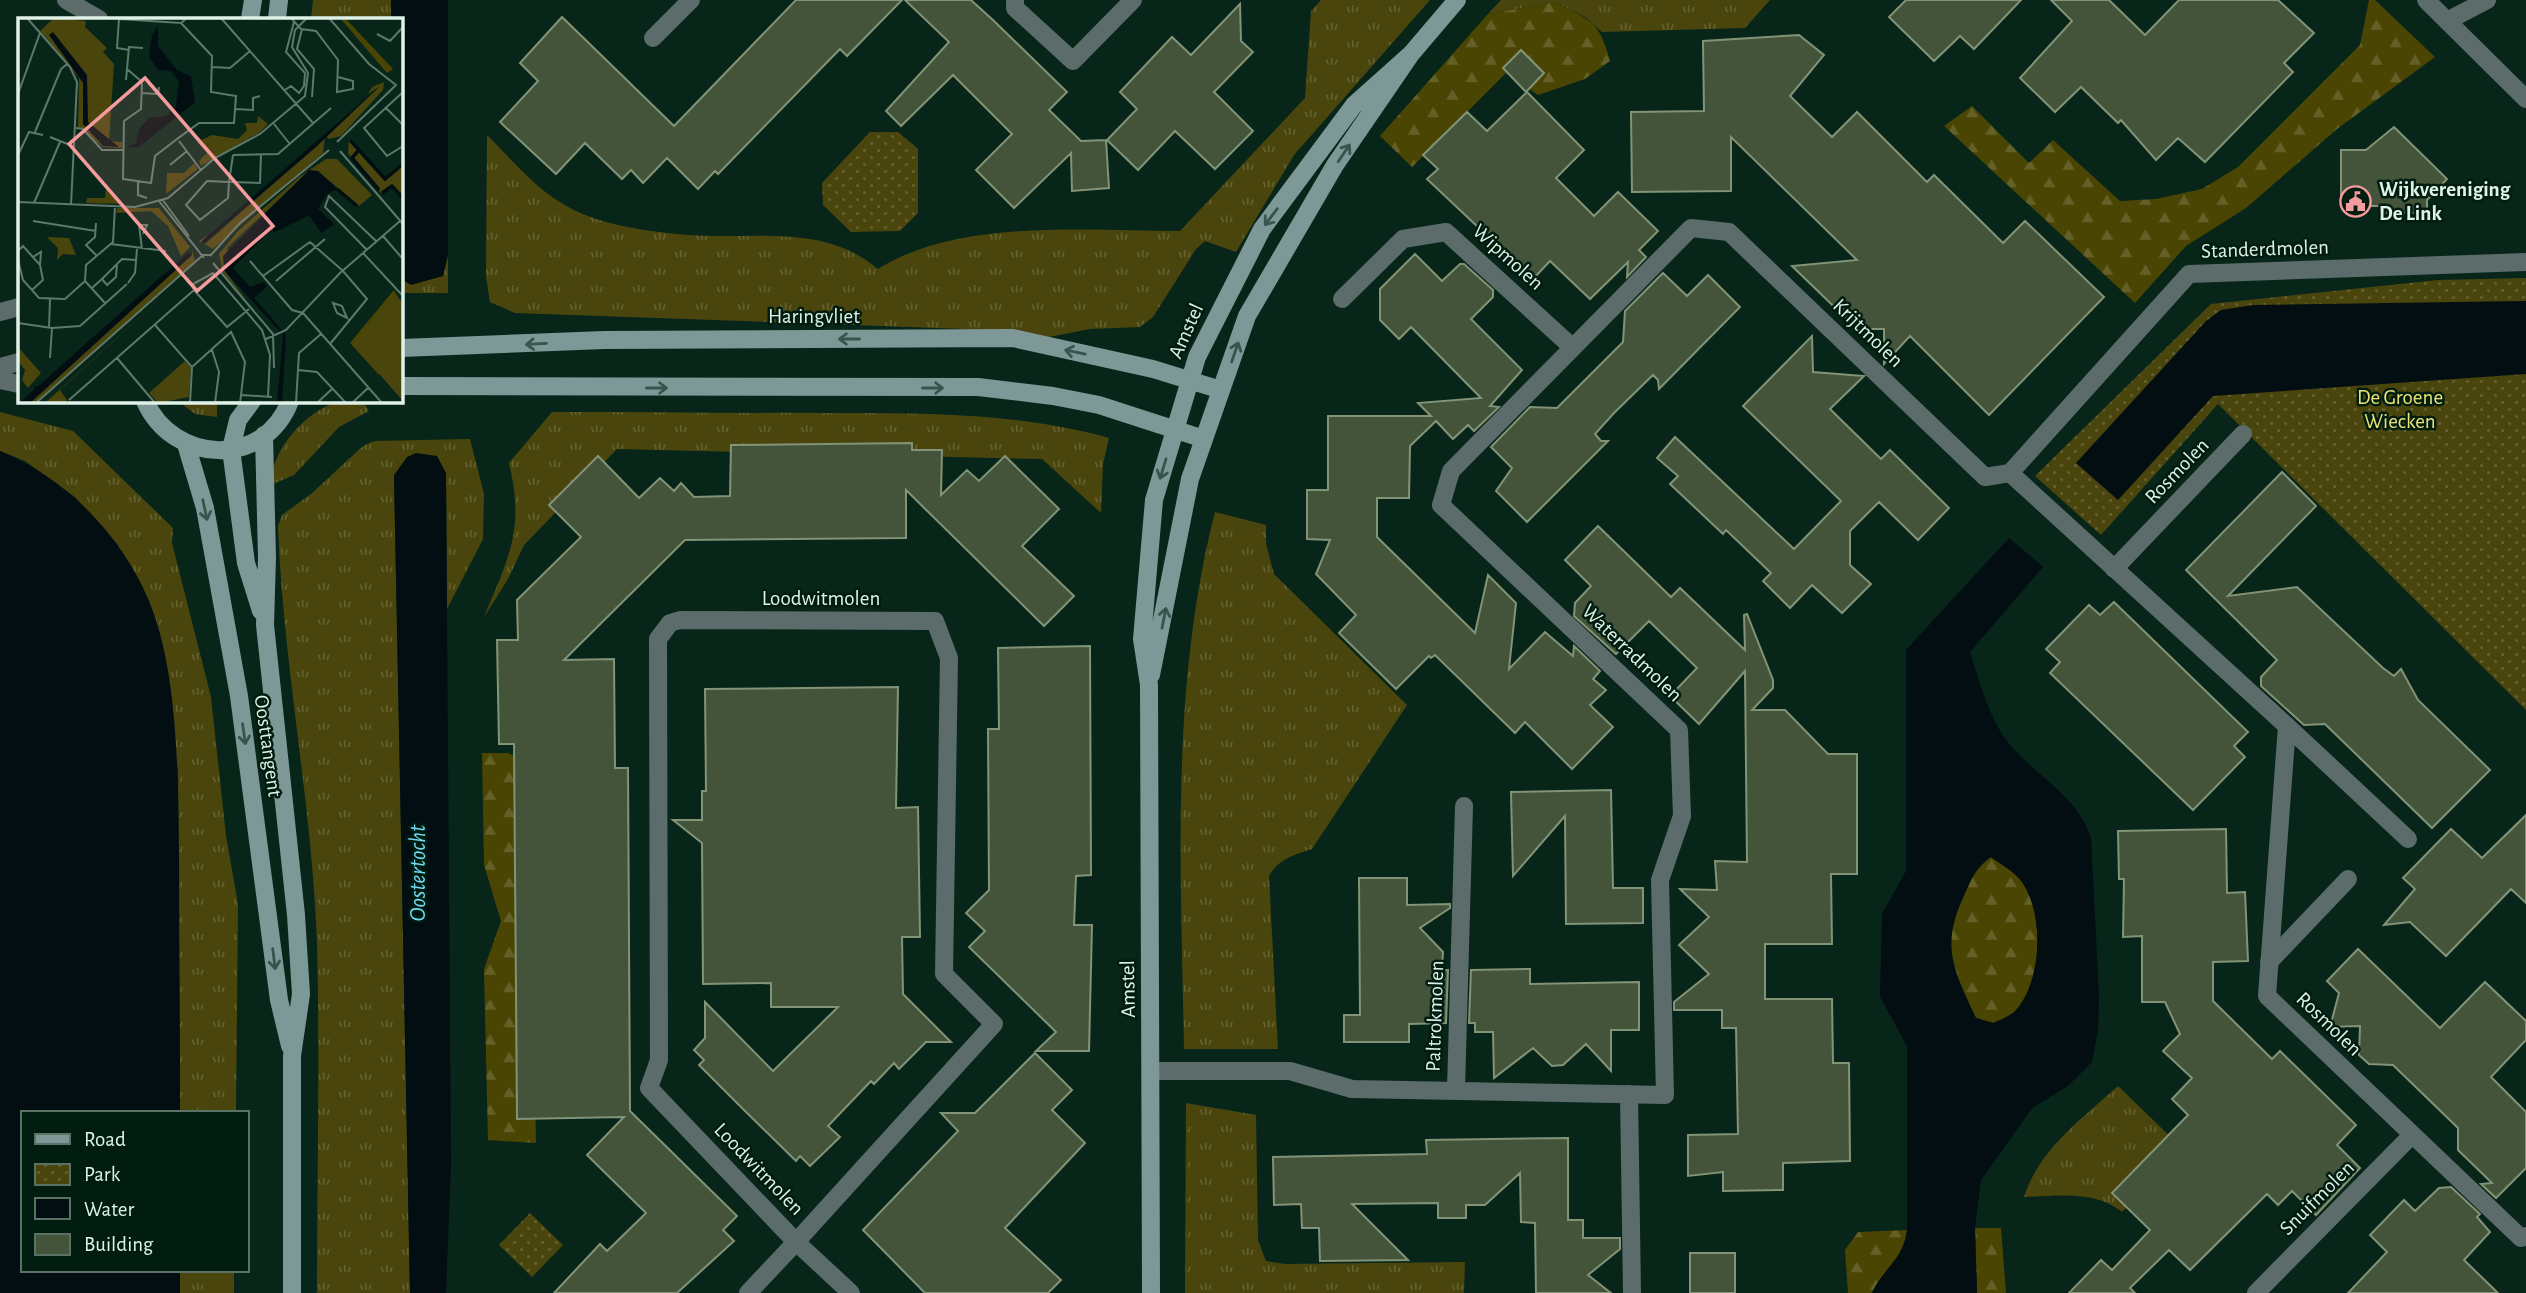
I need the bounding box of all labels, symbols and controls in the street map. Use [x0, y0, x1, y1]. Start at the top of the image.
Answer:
inset map [18, 18, 402, 402]
one-way arrow [1337, 144, 1351, 163]
place label: Wijkvereniging De Link [2379, 179, 2511, 224]
public building icon: Wijkvereniging De Link [2339, 184, 2373, 218]
one-way arrow [1263, 207, 1278, 225]
street label: Wipmolen [1469, 220, 1547, 294]
street label: Standerdmolen [2201, 236, 2329, 262]
street label: Krijtmolen [1829, 295, 1907, 371]
street label: Amstel [1165, 300, 1207, 362]
street label: Haringvliet [768, 306, 860, 327]
one-way arrow [838, 332, 861, 346]
one-way arrow [525, 337, 548, 350]
one-way arrow [1229, 341, 1242, 363]
one-way arrow [1064, 345, 1087, 358]
one-way arrow [645, 381, 668, 395]
one-way arrow [921, 381, 944, 395]
park label: De Groene Wiecken [2357, 387, 2443, 432]
street label: Rosmolen [2141, 434, 2213, 508]
one-way arrow [1156, 458, 1168, 480]
one-way arrow [198, 498, 212, 521]
street label: Loodwitmolen [762, 588, 880, 609]
street label: Waterradmolen [1578, 600, 1686, 706]
one-way arrow [1157, 607, 1171, 630]
street label: Oosttangent [250, 694, 286, 799]
one-way arrow [237, 722, 250, 745]
water label: Oostertocht [407, 824, 430, 922]
one-way arrow [267, 948, 280, 970]
street label: Amstel [1117, 960, 1139, 1018]
street label: Paltrokmolen [1423, 960, 1447, 1072]
street label: Rosmolen [2292, 988, 2366, 1060]
legend [21, 1111, 248, 1272]
street label: Loodwitmolen [710, 1119, 808, 1219]
text: Road [84, 1129, 126, 1150]
street label: Snuifmolen [2276, 1157, 2358, 1239]
text: Park [84, 1164, 121, 1185]
text: Water [84, 1199, 134, 1220]
text: Building [84, 1234, 154, 1255]

